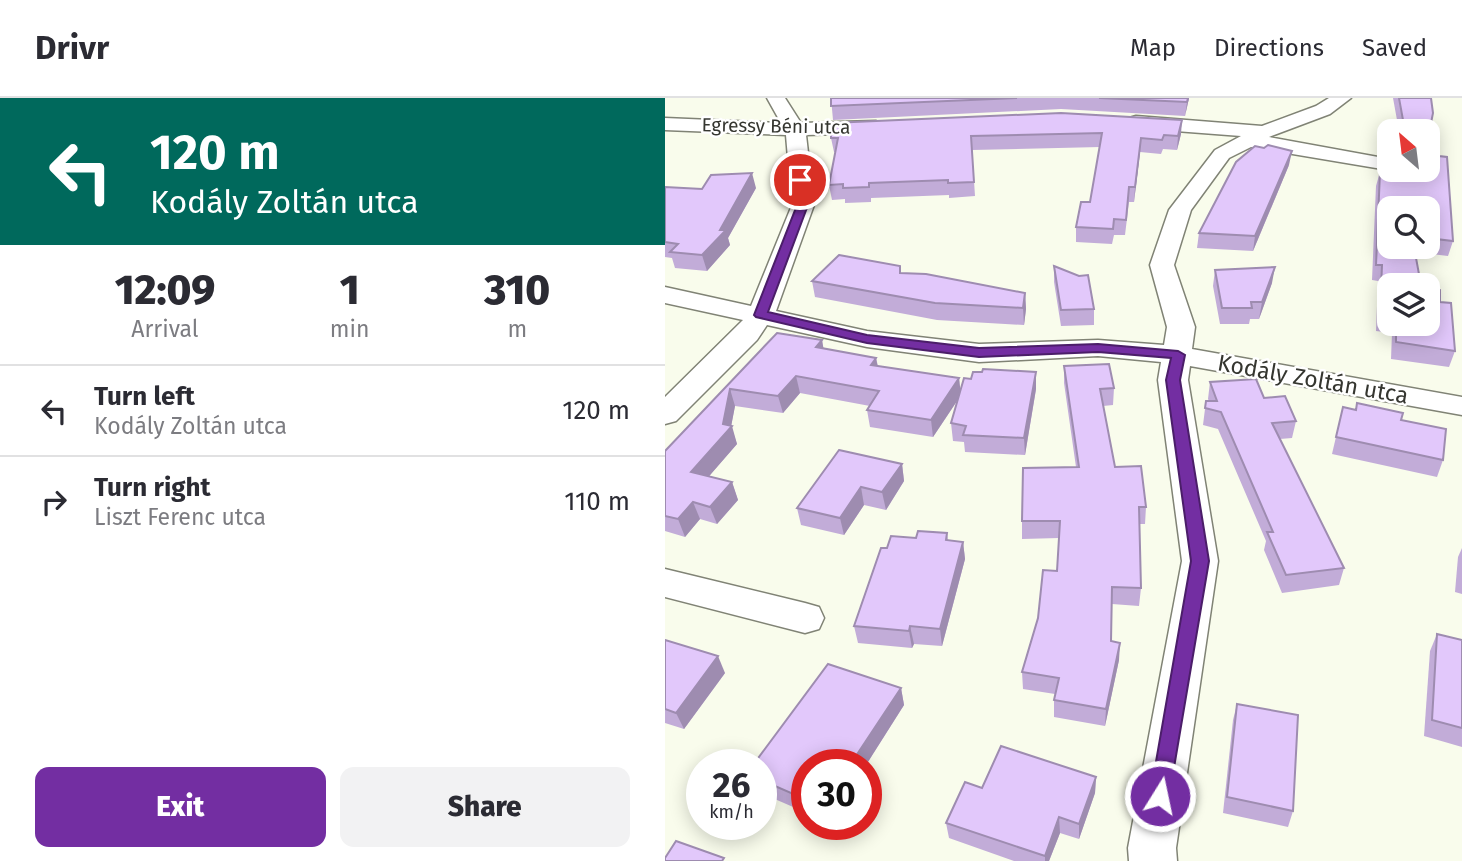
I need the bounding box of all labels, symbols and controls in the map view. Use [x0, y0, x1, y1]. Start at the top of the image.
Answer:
text: Drivr [35, 28, 109, 68]
text: Map [1130, 34, 1176, 62]
text: Directions [1214, 34, 1324, 62]
text: Saved [1362, 34, 1427, 62]
street label: Egressy Béni utca [701, 113, 851, 139]
north arrow [1377, 119, 1440, 182]
map controls [1377, 119, 1440, 336]
text: 120 m [150, 123, 280, 182]
icon: left [35, 126, 126, 217]
pin [770, 150, 830, 210]
icon: arrive [781, 161, 819, 199]
text: Kodály Zoltán utca [150, 183, 419, 221]
button: search [1377, 196, 1440, 259]
text: 12:09 [115, 265, 215, 315]
text: 1 [340, 265, 360, 315]
text: 310 [484, 265, 550, 315]
button: layers [1377, 273, 1440, 336]
text: Arrival [131, 315, 199, 343]
text: min [330, 315, 370, 343]
text: m [507, 315, 527, 343]
street label: Kodály Zoltán utca [1215, 348, 1411, 410]
text: Turn left [94, 381, 195, 412]
icon: left [35, 392, 73, 430]
text: 120 m [562, 395, 630, 426]
text: Kodály Zoltán utca [94, 412, 287, 440]
text: Turn right [94, 472, 211, 503]
icon: right [35, 483, 73, 521]
text: 110 m [564, 486, 630, 517]
text: Liszt Ferenc utca [94, 503, 266, 531]
speed limit sign: 30 [791, 749, 882, 840]
position arrow [1123, 759, 1197, 833]
text: 26 [713, 764, 750, 806]
button: Exit [35, 767, 326, 847]
button: Share [340, 767, 630, 847]
text: km/h [709, 801, 754, 823]

